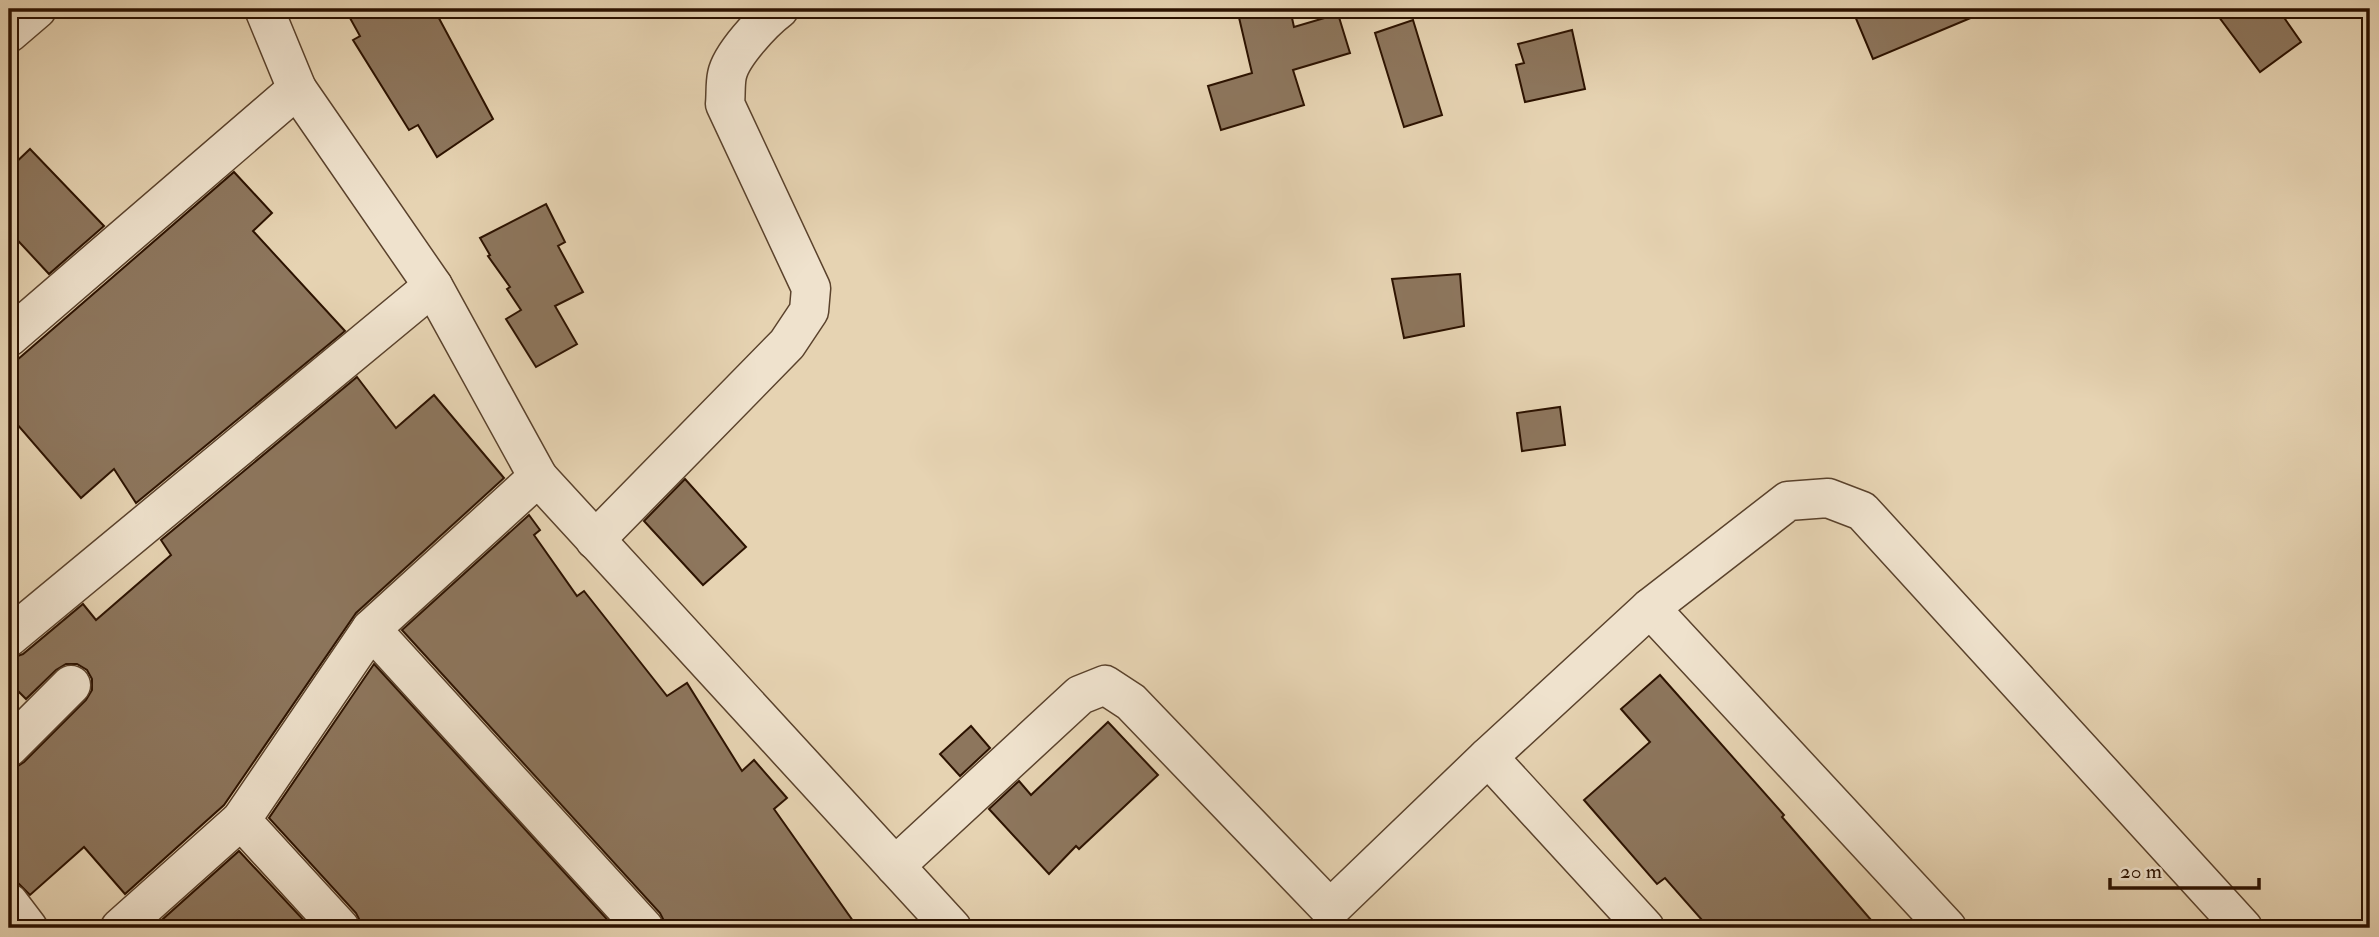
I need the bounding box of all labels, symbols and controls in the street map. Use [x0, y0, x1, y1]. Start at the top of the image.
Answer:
scale bar [2110, 846, 2258, 890]
text: 20 m [2120, 858, 2162, 885]

